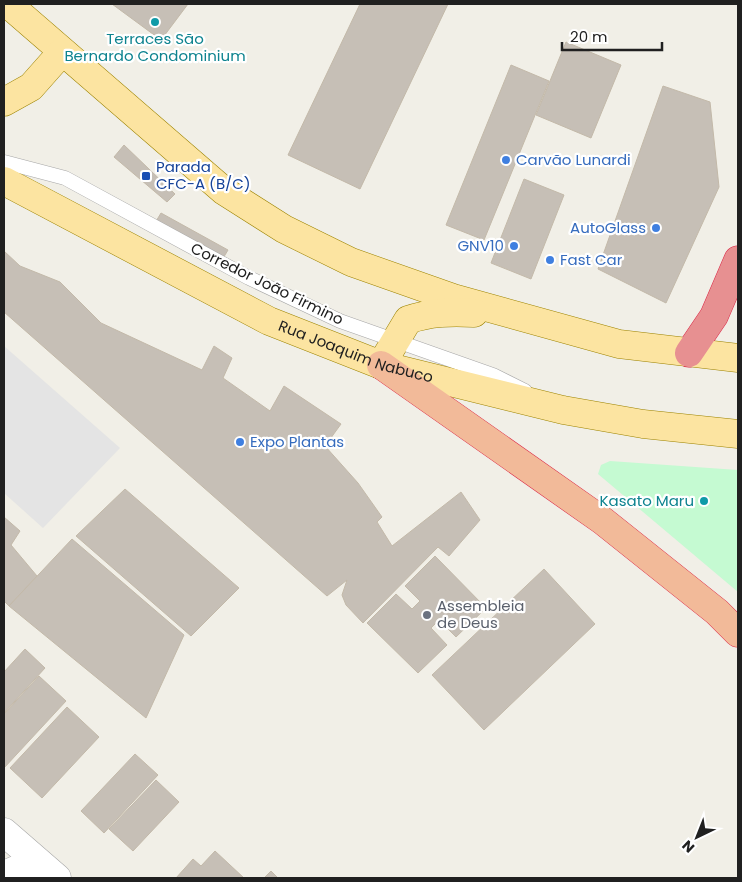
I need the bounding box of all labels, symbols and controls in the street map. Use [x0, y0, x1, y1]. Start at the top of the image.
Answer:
marker: Terraces São Bernardo Condominium [149, 16, 161, 28]
scale bar [562, 20, 662, 52]
text: 20 m [570, 26, 608, 47]
place label: Terraces São Bernardo Condominium [64, 28, 246, 66]
place label: Carvão Lunardi [516, 149, 631, 170]
marker: Carvão Lunardi [500, 154, 512, 166]
place label: Parada CFC-A (B/C) [156, 156, 251, 194]
marker: Parada CFC-A (B/C) [140, 170, 152, 182]
place label: AutoGlass [570, 217, 646, 238]
marker: AutoGlass [650, 222, 662, 234]
place label: GNV10 [457, 235, 504, 256]
street label: Corredor João Firmino [187, 237, 347, 330]
marker: GNV10 [508, 240, 520, 252]
place label: Fast Car [560, 249, 623, 270]
marker: Fast Car [544, 254, 556, 266]
street label: Rua Joaquim Nabuco [276, 315, 435, 387]
place label: Expo Plantas [250, 431, 344, 452]
marker: Expo Plantas [234, 436, 246, 448]
place label: Kasato Maru [600, 490, 694, 511]
marker: Kasato Maru [698, 495, 710, 507]
place label: Assembleia de Deus [437, 595, 524, 633]
marker: Assembleia de Deus [421, 609, 433, 621]
north arrow [672, 812, 722, 862]
text: N [677, 836, 699, 857]

